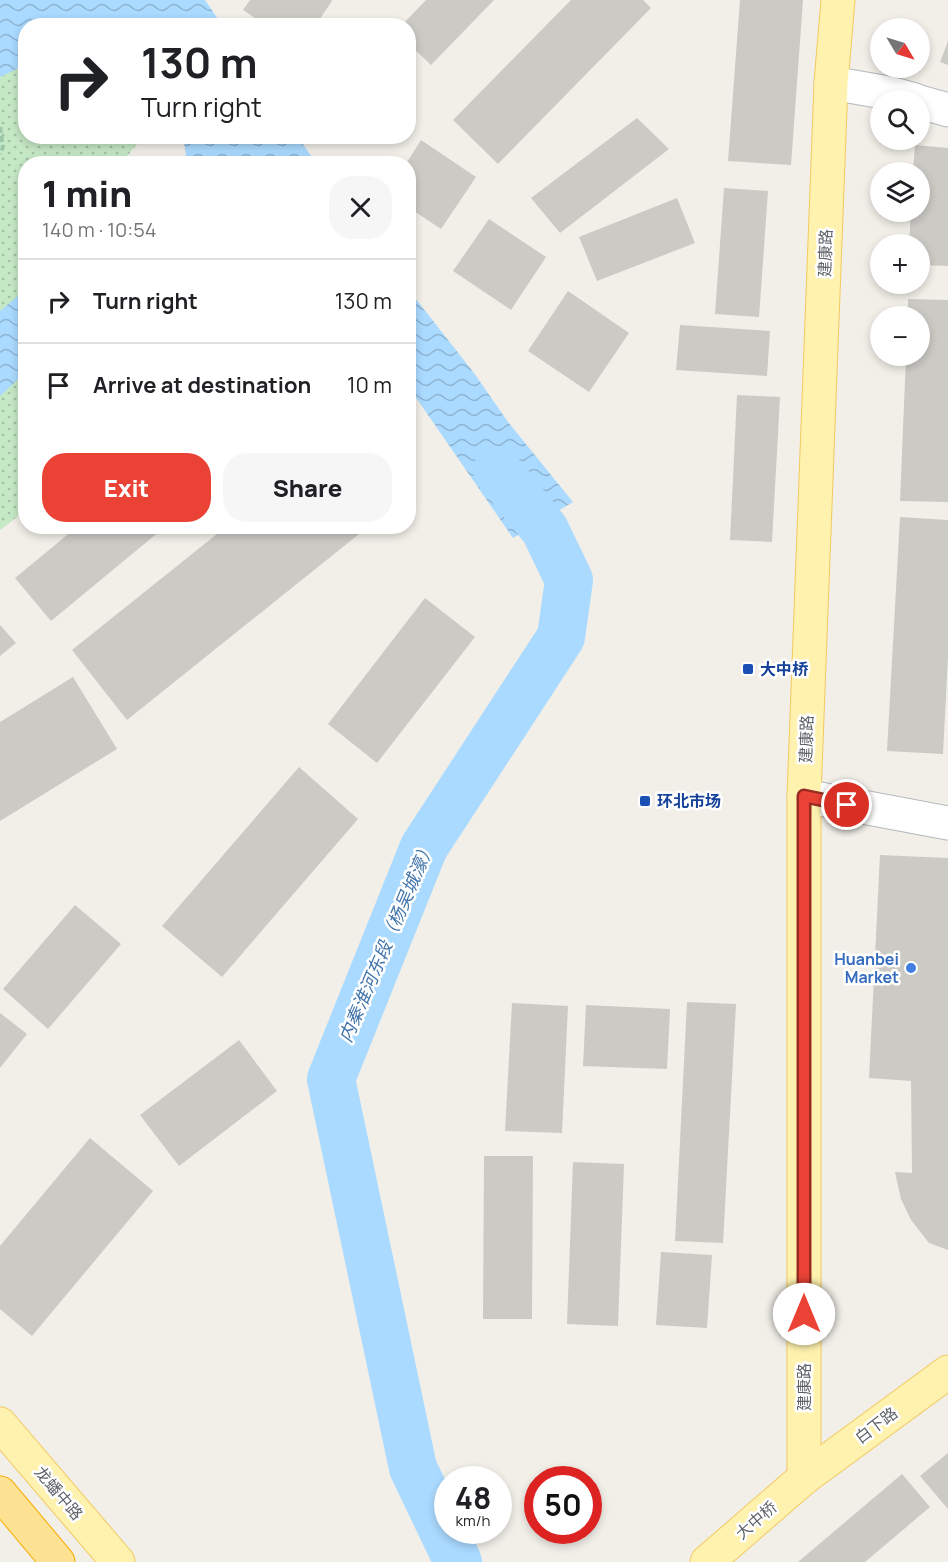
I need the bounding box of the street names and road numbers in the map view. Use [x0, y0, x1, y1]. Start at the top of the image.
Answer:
street label: 建康路 [813, 229, 837, 277]
street label: 建康路 [794, 715, 818, 763]
street label: 建康路 [793, 1363, 815, 1411]
street label: 白下路 [850, 1402, 902, 1448]
street label: 龙蟠中路 [30, 1461, 88, 1525]
street label: 大中桥 [731, 1496, 781, 1544]

